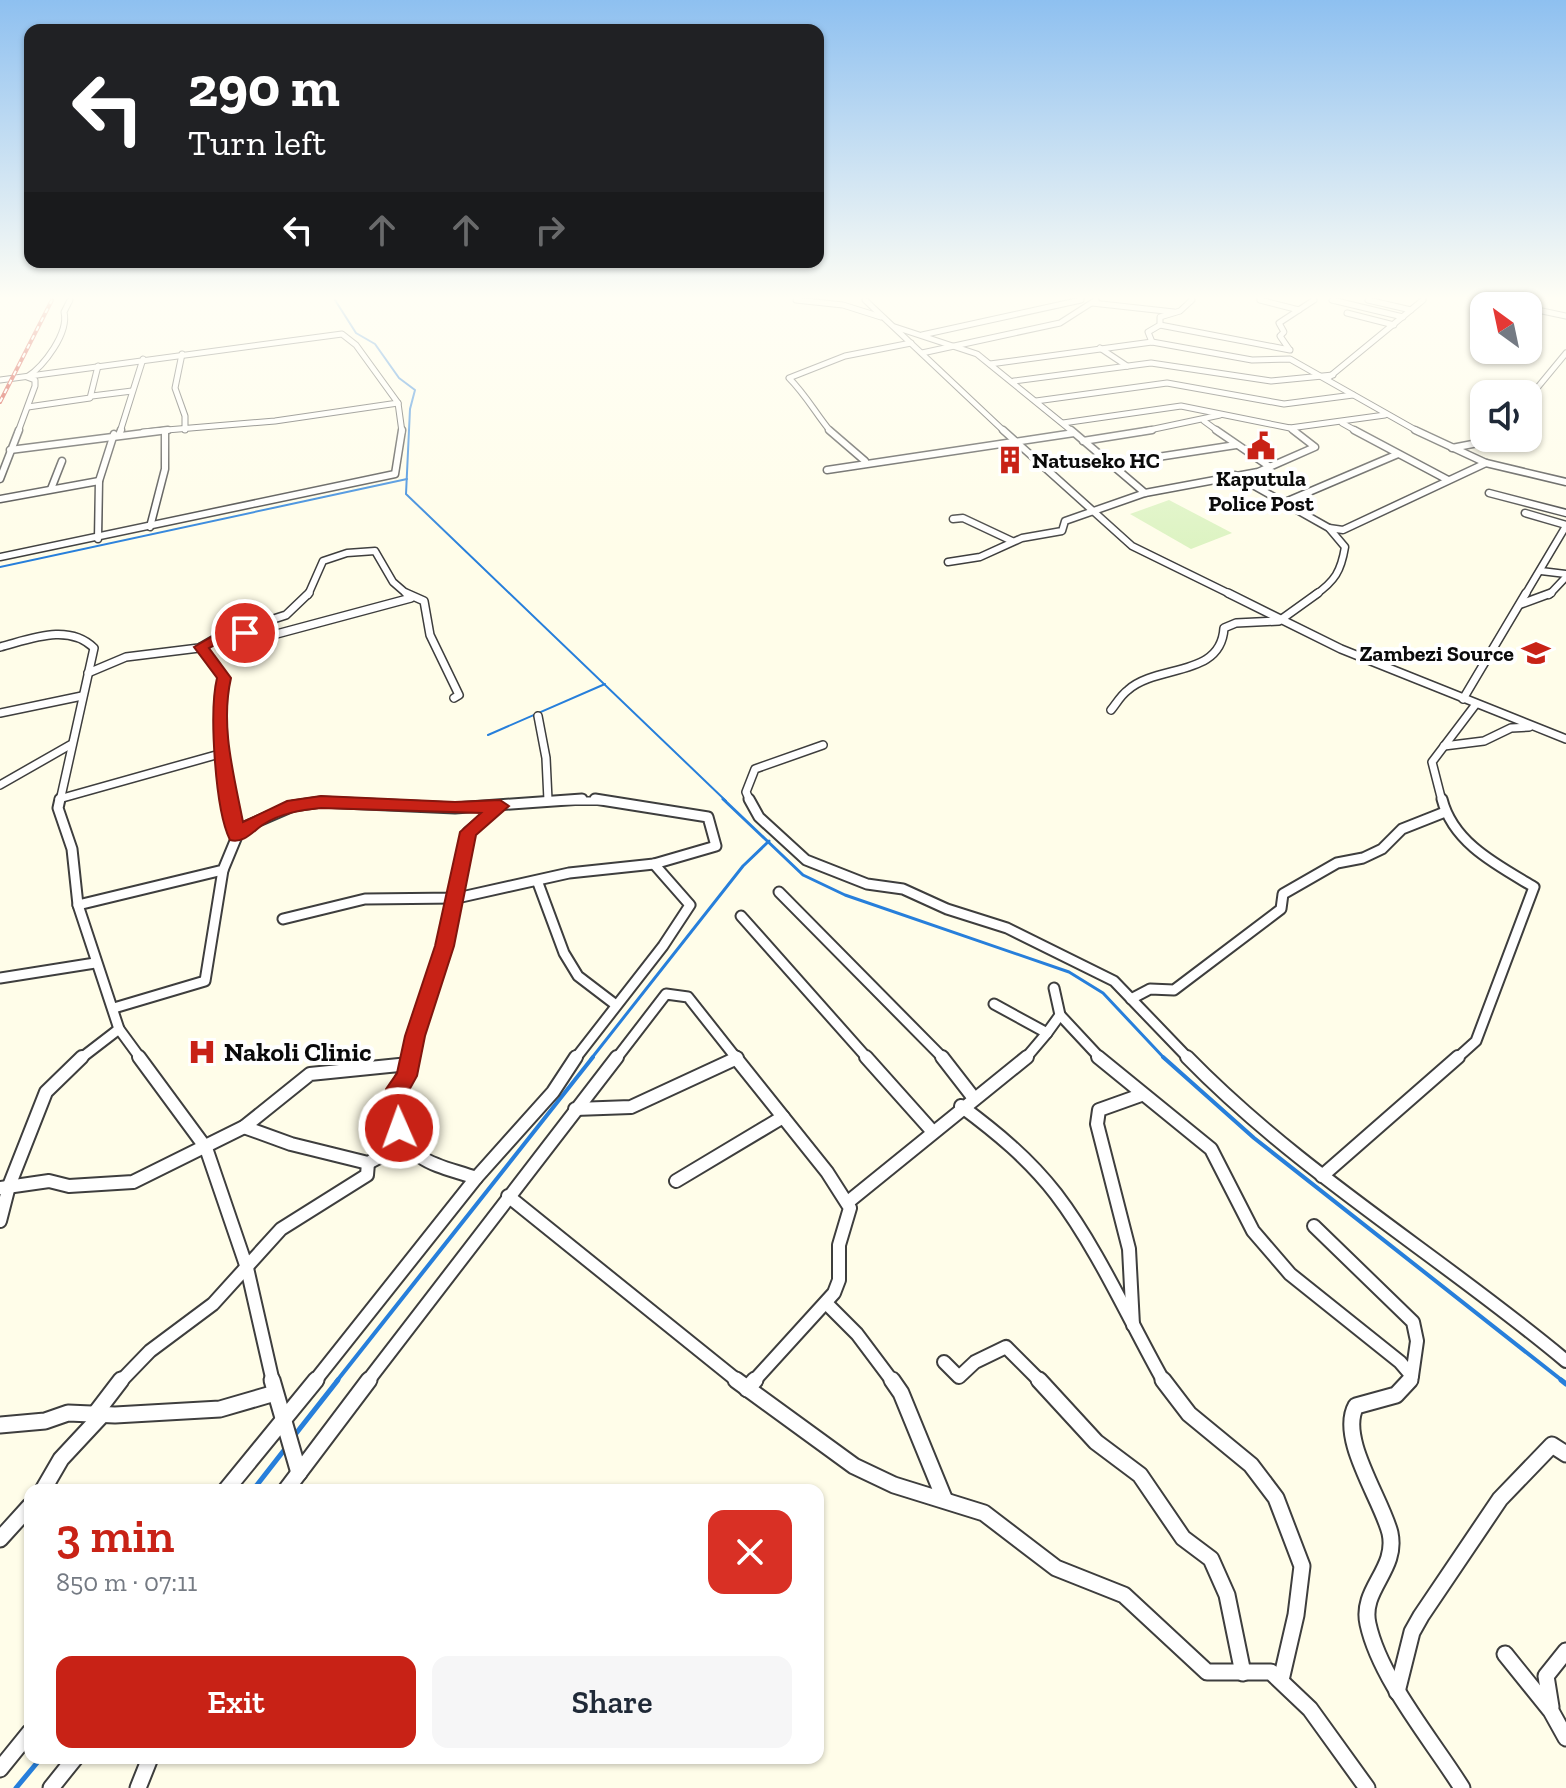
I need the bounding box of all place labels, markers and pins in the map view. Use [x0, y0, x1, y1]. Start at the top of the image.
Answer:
public building icon: Kaputula Police Post [1246, 431, 1276, 461]
building icon: Natuseko HC [995, 445, 1025, 475]
place label: Natuseko HC [1032, 447, 1160, 474]
place label: Kaputula Police Post [1208, 465, 1314, 517]
pin [211, 599, 279, 667]
school or university icon: Zambezi Source [1521, 638, 1551, 668]
place label: Zambezi Source [1359, 640, 1514, 667]
place label: Nakoli Clinic [224, 1036, 372, 1068]
hospital icon: Nakoli Clinic [187, 1037, 217, 1067]

